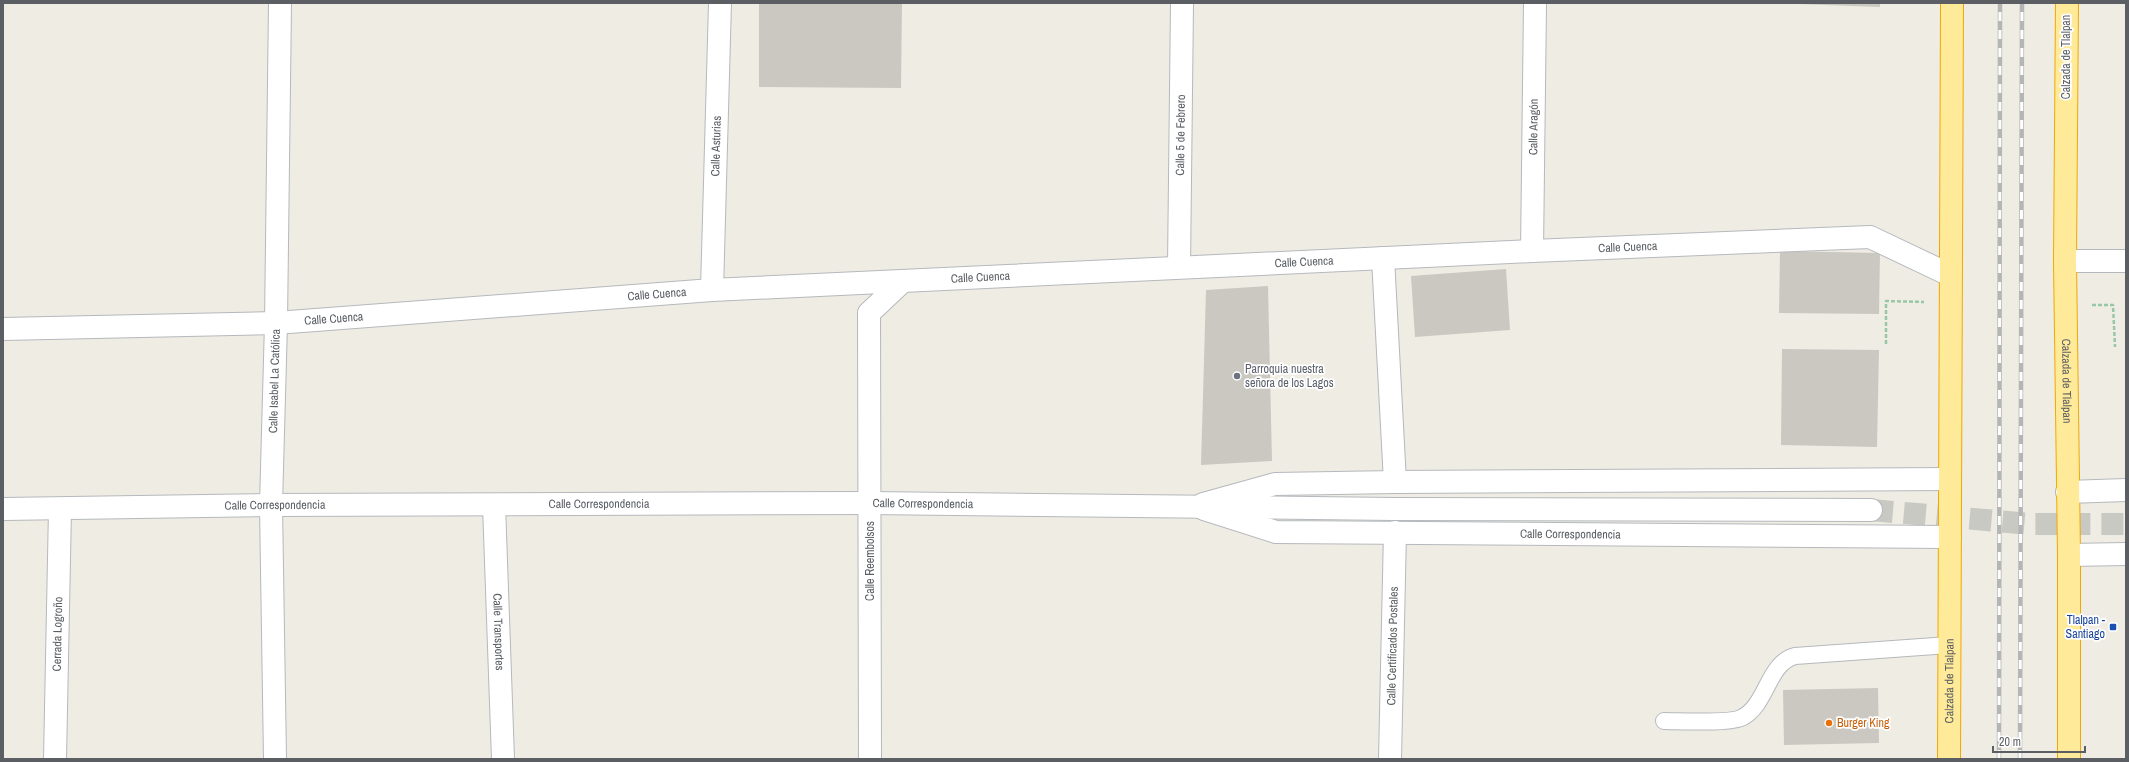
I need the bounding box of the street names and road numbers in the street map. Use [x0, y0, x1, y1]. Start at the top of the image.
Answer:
street label: Calzada de Tlalpan [2058, 15, 2074, 99]
street label: Calle 5 de Febrero [1172, 94, 1189, 176]
street label: Calle Aragón [1525, 99, 1542, 155]
street label: Calle Asturias [707, 115, 725, 177]
street label: Calle Cuenca [1598, 238, 1658, 256]
street label: Calle Cuenca [1274, 252, 1334, 271]
street label: Calle Cuenca [950, 268, 1011, 287]
street label: Calle Cuenca [627, 284, 687, 304]
street label: Calle Cuenca [304, 308, 364, 329]
street label: Calle Isabel La Católica [265, 328, 284, 433]
street label: Calzada de Tlalpan [2058, 338, 2075, 423]
street label: Calle Correspondencia [872, 495, 974, 512]
street label: Calle Correspondencia [549, 496, 650, 512]
street label: Calle Correspondencia [224, 497, 326, 514]
street label: Calle Reembolsos [862, 521, 878, 601]
street label: Calle Correspondencia [1520, 526, 1621, 543]
street label: Calle Certificados Postales [1383, 586, 1402, 706]
street label: Calle Transportes [489, 593, 508, 671]
street label: Cerrada Logroño [49, 597, 66, 671]
street label: Calzada de Tlalpan [1941, 639, 1957, 723]

